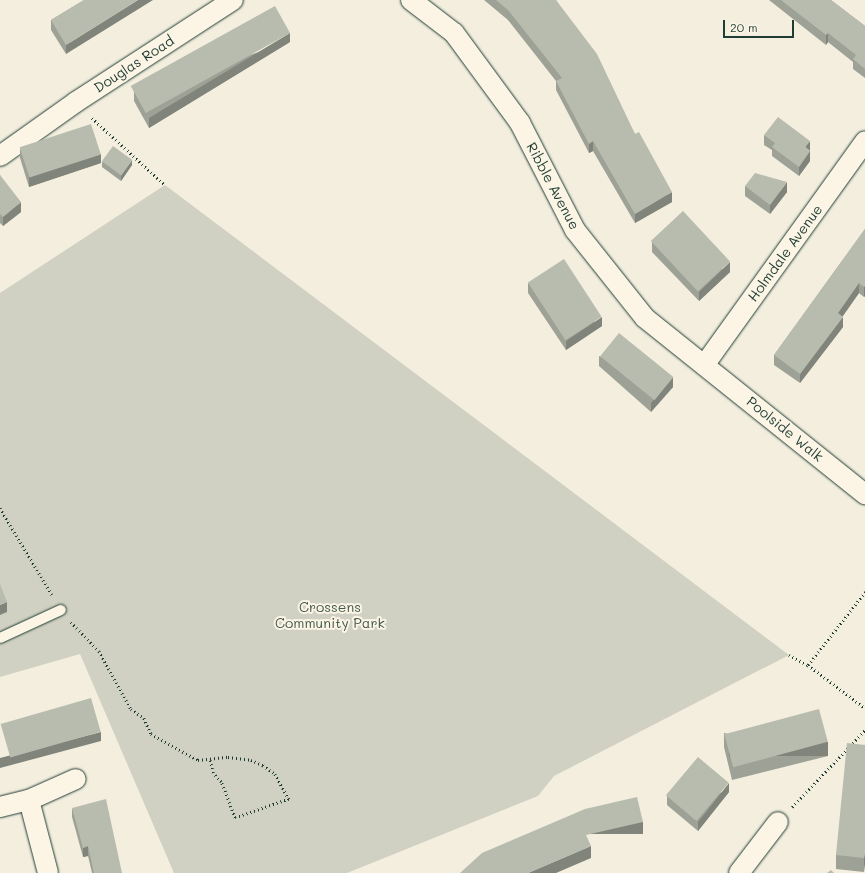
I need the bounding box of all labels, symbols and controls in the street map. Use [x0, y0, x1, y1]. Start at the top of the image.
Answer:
scale bar [725, 12, 796, 38]
text: 20 m [730, 19, 758, 35]
street label: Douglas Road [91, 32, 177, 96]
street label: Ribble Avenue [523, 140, 583, 232]
street label: Holmdale Avenue [744, 201, 826, 305]
street label: Poolside Walk [743, 393, 827, 465]
park label: Crossens Community Park [275, 599, 385, 632]

